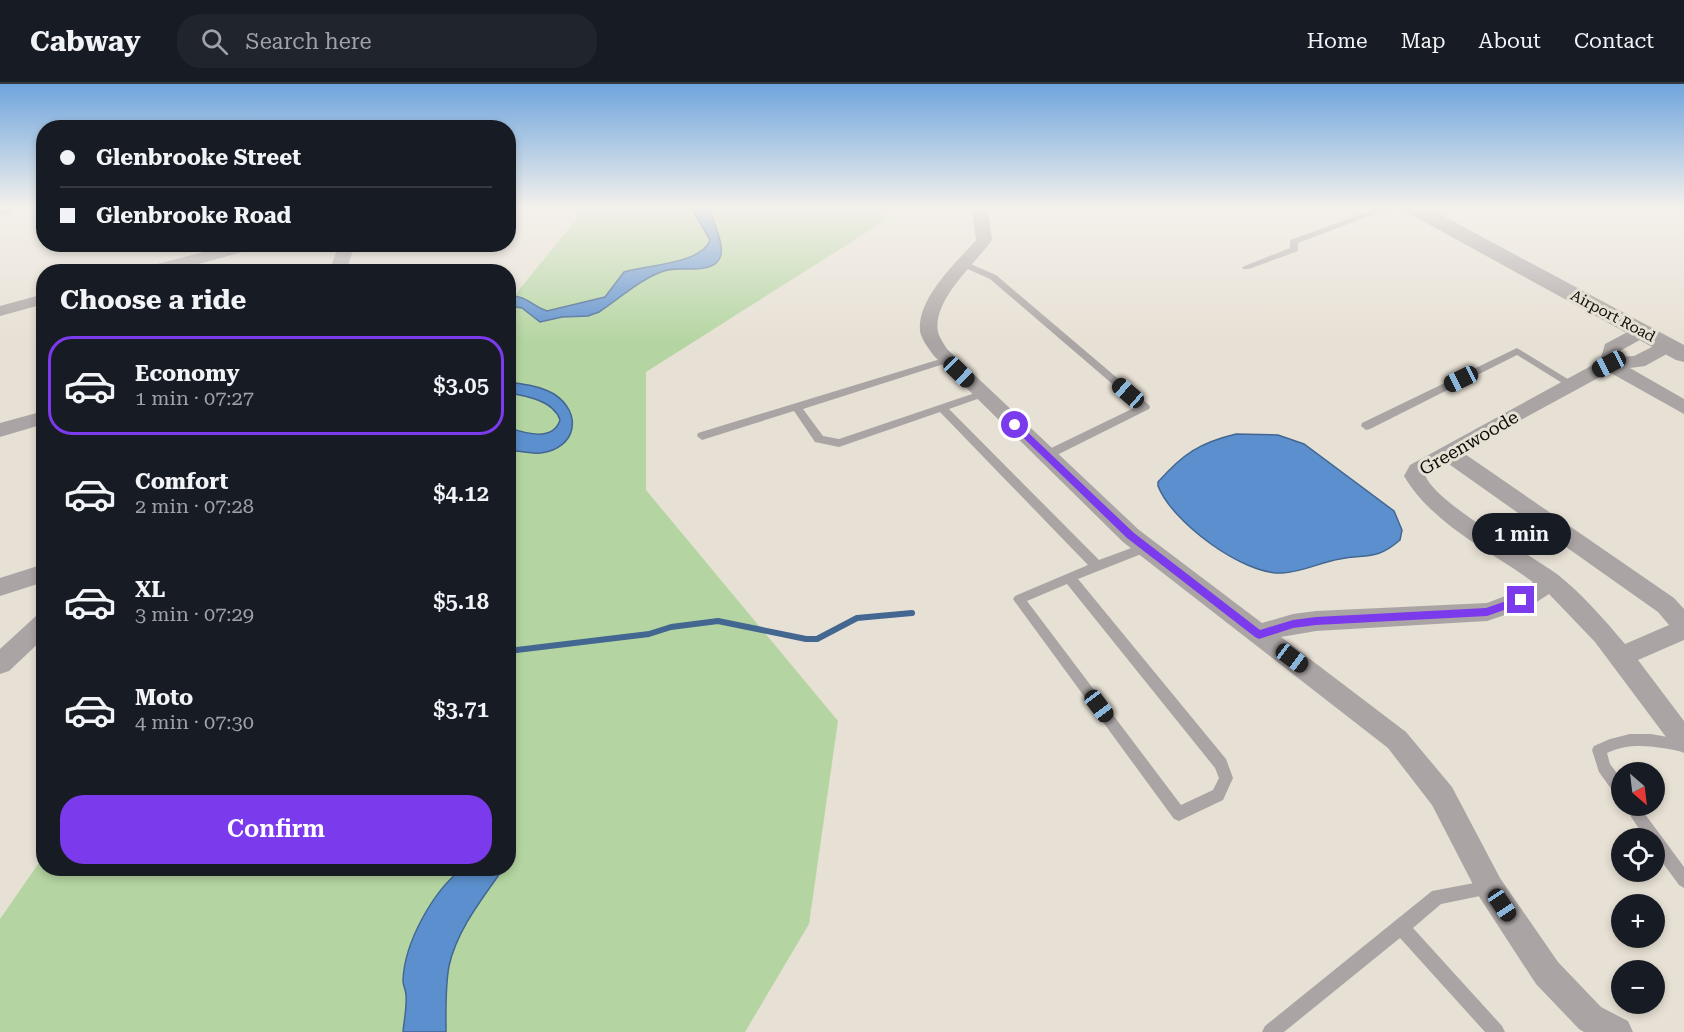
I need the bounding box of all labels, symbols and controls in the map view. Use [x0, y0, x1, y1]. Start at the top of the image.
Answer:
search box [177, 14, 597, 68]
text: Cabway [30, 25, 141, 58]
icon: search [198, 25, 231, 58]
text: Search here [246, 29, 372, 54]
text: Home [1307, 29, 1368, 53]
text: Map [1401, 29, 1446, 53]
text: About [1479, 29, 1541, 53]
text: Contact [1574, 29, 1654, 53]
text: Glenbrooke Street [96, 145, 301, 170]
text: Glenbrooke Road [96, 203, 291, 228]
text: Choose a ride [60, 284, 246, 316]
street label: Airport Road [1568, 286, 1659, 346]
car [1589, 348, 1629, 380]
car [940, 353, 978, 391]
icon: car [63, 359, 117, 413]
text: Economy [135, 361, 239, 386]
car [1441, 363, 1481, 395]
text: $3.05 [433, 373, 489, 398]
car [1109, 374, 1147, 412]
text: 1 min · 07:27 [135, 386, 254, 410]
street label: Greenwoode [1416, 406, 1522, 479]
route start [1001, 411, 1028, 438]
icon: car [63, 467, 117, 521]
text: Comfort [135, 469, 228, 494]
text: $4.12 [433, 481, 489, 506]
text: 2 min · 07:28 [135, 494, 254, 518]
callout: 1 min [1472, 513, 1570, 555]
text: 1 min [1494, 522, 1549, 546]
icon: car [63, 575, 117, 629]
text: XL [135, 577, 165, 602]
route end [1507, 586, 1534, 613]
text: $5.18 [433, 589, 489, 614]
text: 3 min · 07:29 [135, 602, 254, 626]
car [1272, 640, 1312, 676]
icon: car [63, 683, 117, 737]
text: Moto [135, 685, 193, 710]
car [1081, 686, 1117, 726]
text: $3.71 [433, 697, 489, 722]
text: 4 min · 07:30 [135, 710, 254, 734]
north arrow [1611, 762, 1665, 816]
map controls [1611, 762, 1665, 1014]
button: Confirm [60, 795, 492, 864]
button: locate [1611, 828, 1665, 882]
car [1484, 885, 1520, 925]
button: + [1611, 894, 1665, 948]
button: − [1611, 960, 1665, 1014]

